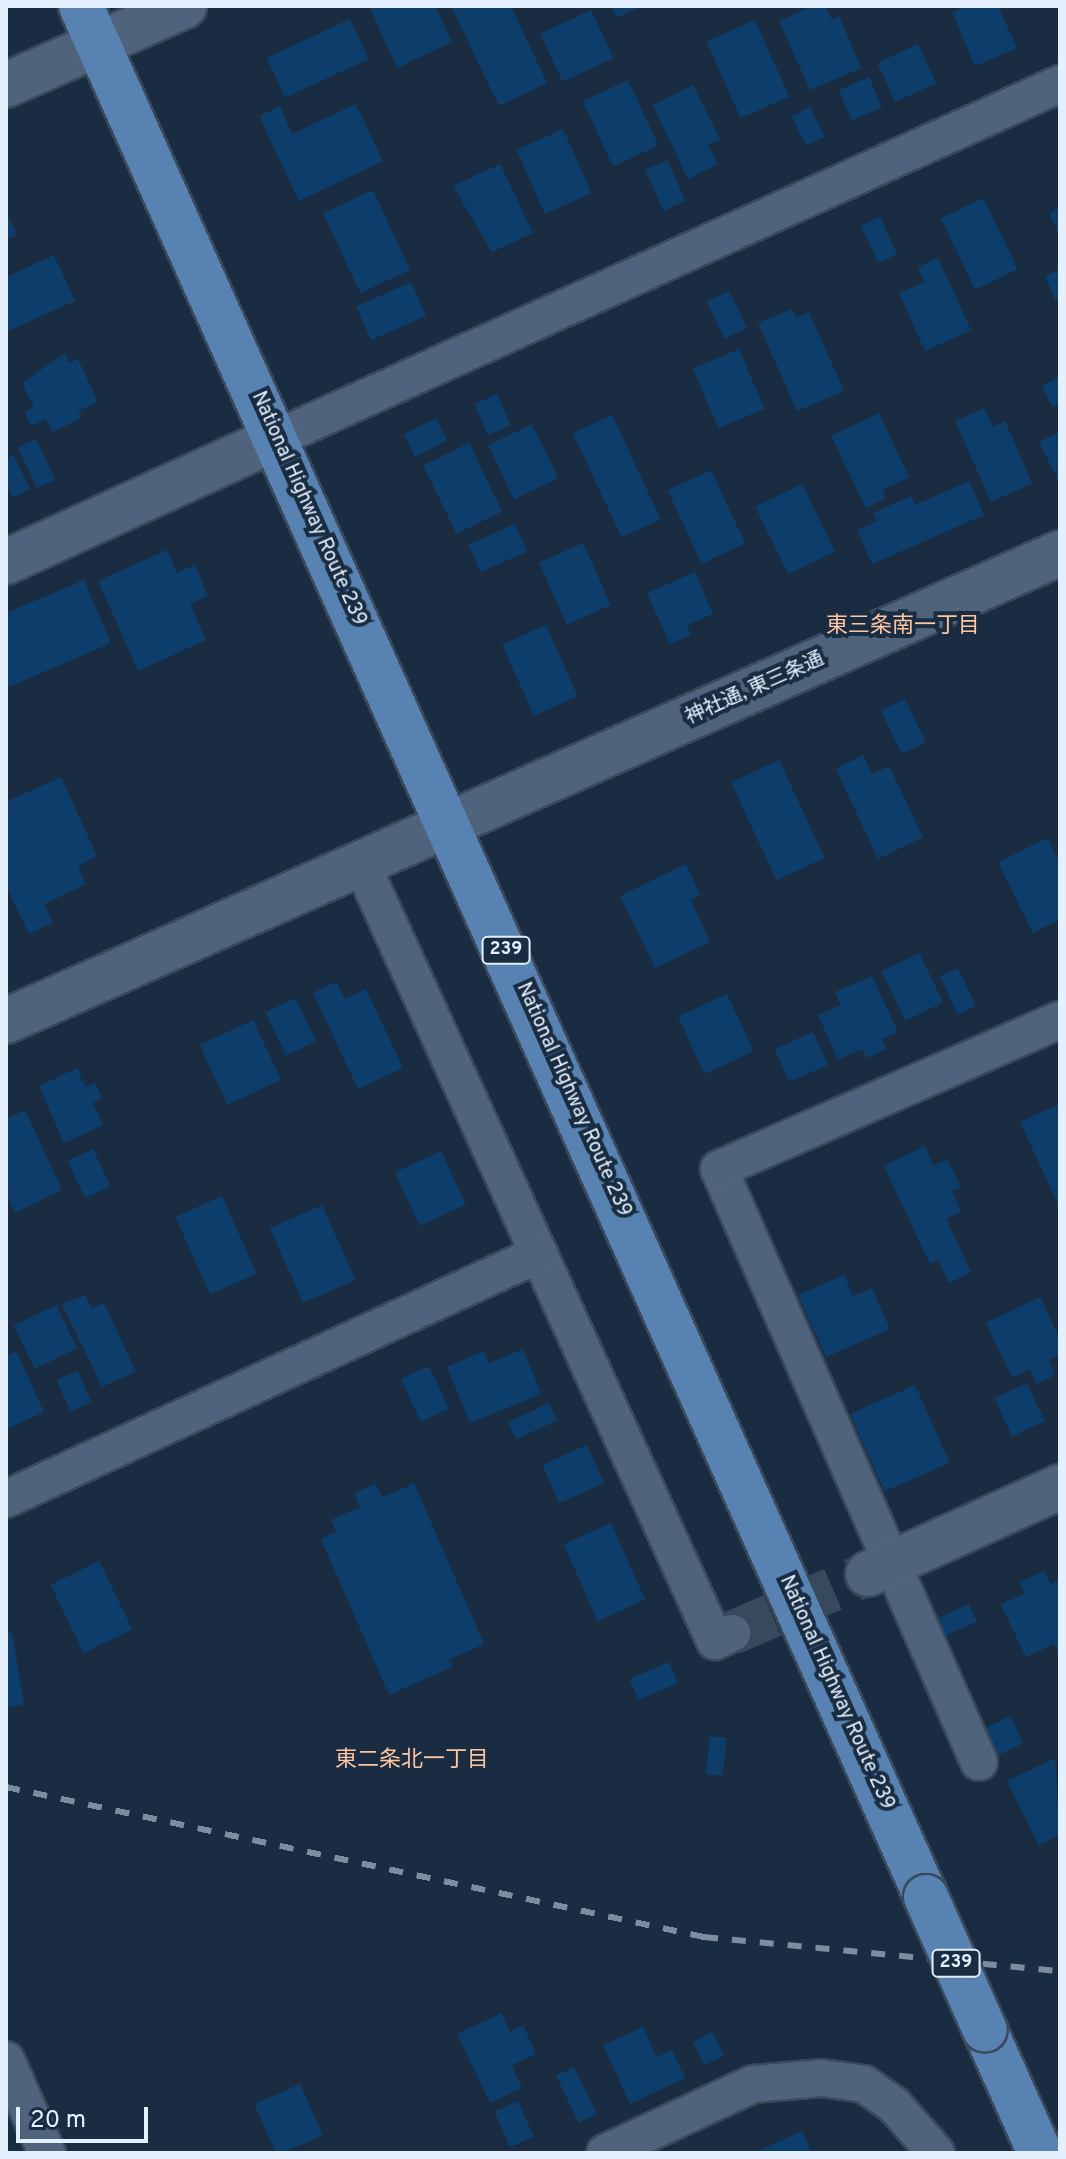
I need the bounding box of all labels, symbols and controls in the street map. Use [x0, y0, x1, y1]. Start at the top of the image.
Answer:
street label: National Highway Route 239 [245, 388, 371, 630]
district label: 東三条南一丁目 [826, 614, 980, 640]
street label: 神社通, 東三条通 [682, 648, 828, 730]
road number: 239 [480, 936, 532, 964]
street label: National Highway Route 239 [510, 979, 636, 1221]
street label: National Highway Route 239 [773, 1572, 899, 1814]
district label: 東二条北一丁目 [335, 1748, 489, 1774]
road number: 239 [930, 1949, 982, 1977]
scale bar [20, 2091, 152, 2141]
text: 20 m [30, 2106, 86, 2136]

